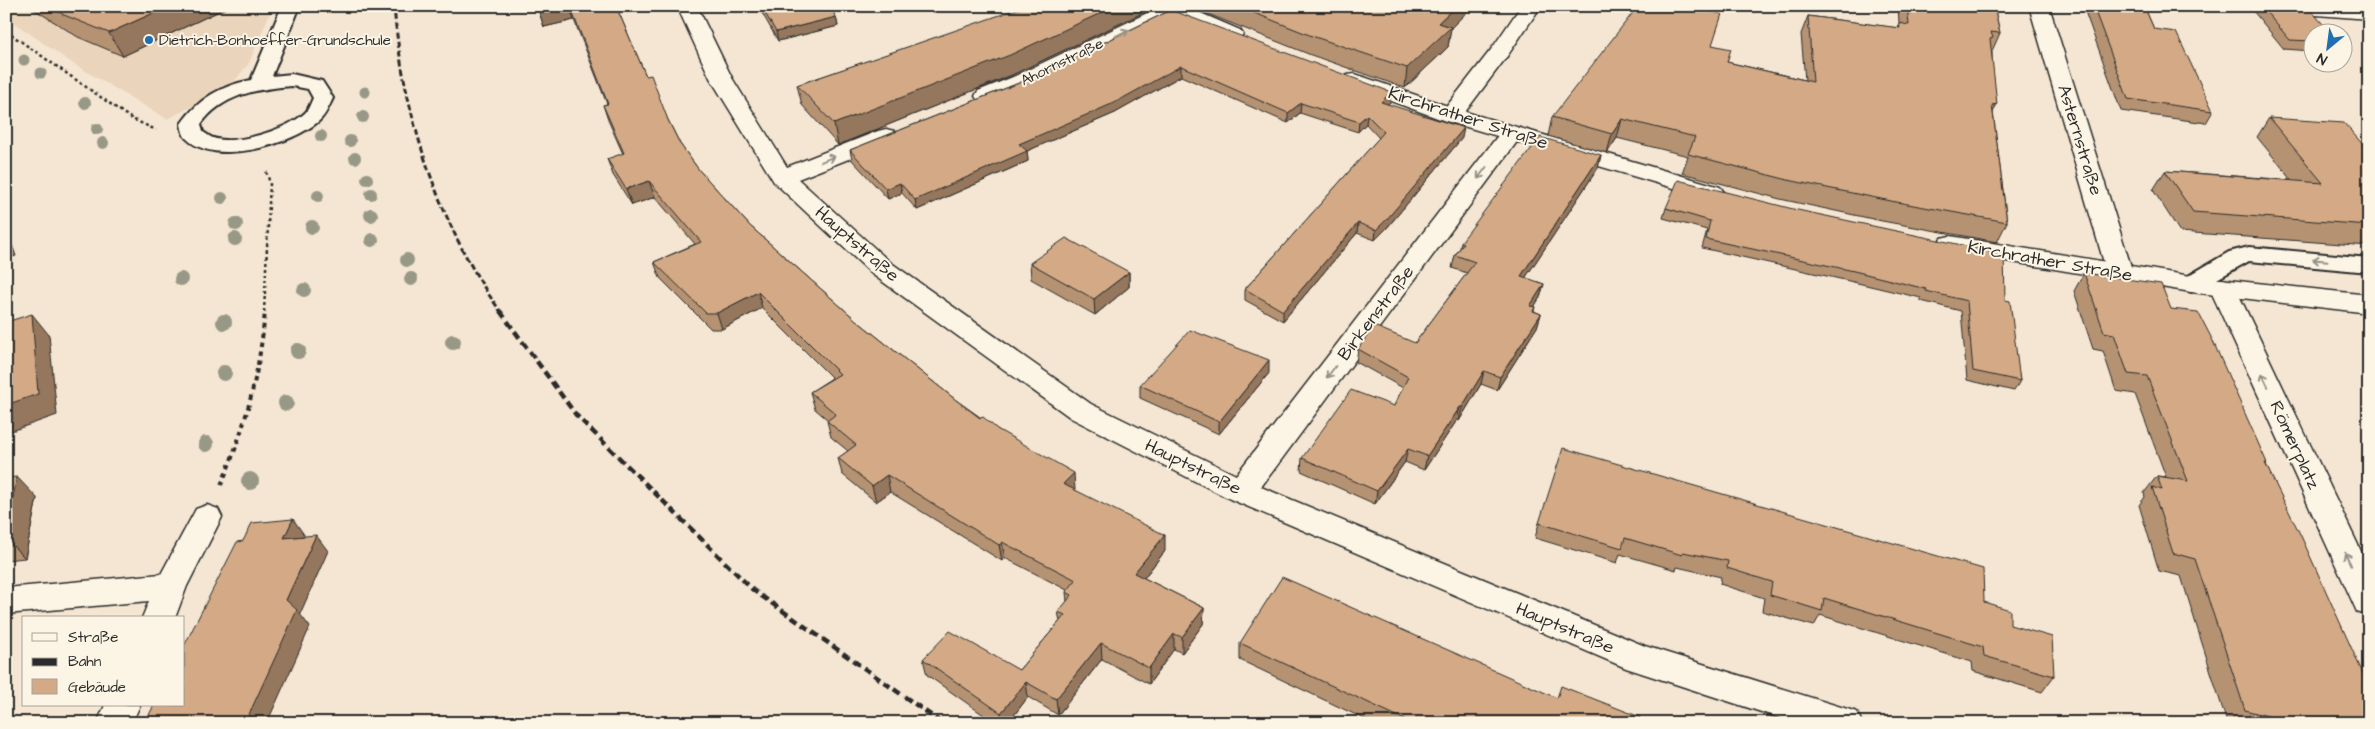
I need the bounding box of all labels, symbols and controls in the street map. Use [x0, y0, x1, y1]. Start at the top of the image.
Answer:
north arrow [2302, 22, 2352, 72]
one-way arrow [1114, 28, 1129, 38]
place label: Dietrich-Bonhoeffer-Grundschule [159, 30, 391, 51]
street label: Ahornstraße [1017, 33, 1107, 91]
marker: Dietrich-Bonhoeffer-Grundschule [143, 34, 155, 46]
text: N [2313, 48, 2331, 69]
street label: Kirchrather Straße [1385, 80, 1551, 156]
street label: Asternstraße [2051, 82, 2109, 199]
one-way arrow [820, 153, 835, 163]
one-way arrow [1476, 166, 1487, 179]
street label: Hauptstraße [809, 200, 905, 288]
street label: Kirchrather Straße [1966, 234, 2134, 288]
one-way arrow [2312, 256, 2328, 265]
street label: Birkenstraße [1332, 260, 1420, 366]
one-way arrow [1326, 365, 1336, 379]
one-way arrow [2260, 373, 2269, 388]
street label: Römerplatz [2264, 397, 2326, 493]
street label: Hauptstraße [1141, 433, 1246, 501]
one-way arrow [2343, 552, 2352, 567]
street label: Hauptstraße [1512, 596, 1618, 660]
legend [22, 616, 185, 706]
text: Straße [68, 627, 118, 648]
text: Bahn [68, 651, 102, 672]
text: Gebäude [68, 677, 126, 698]

